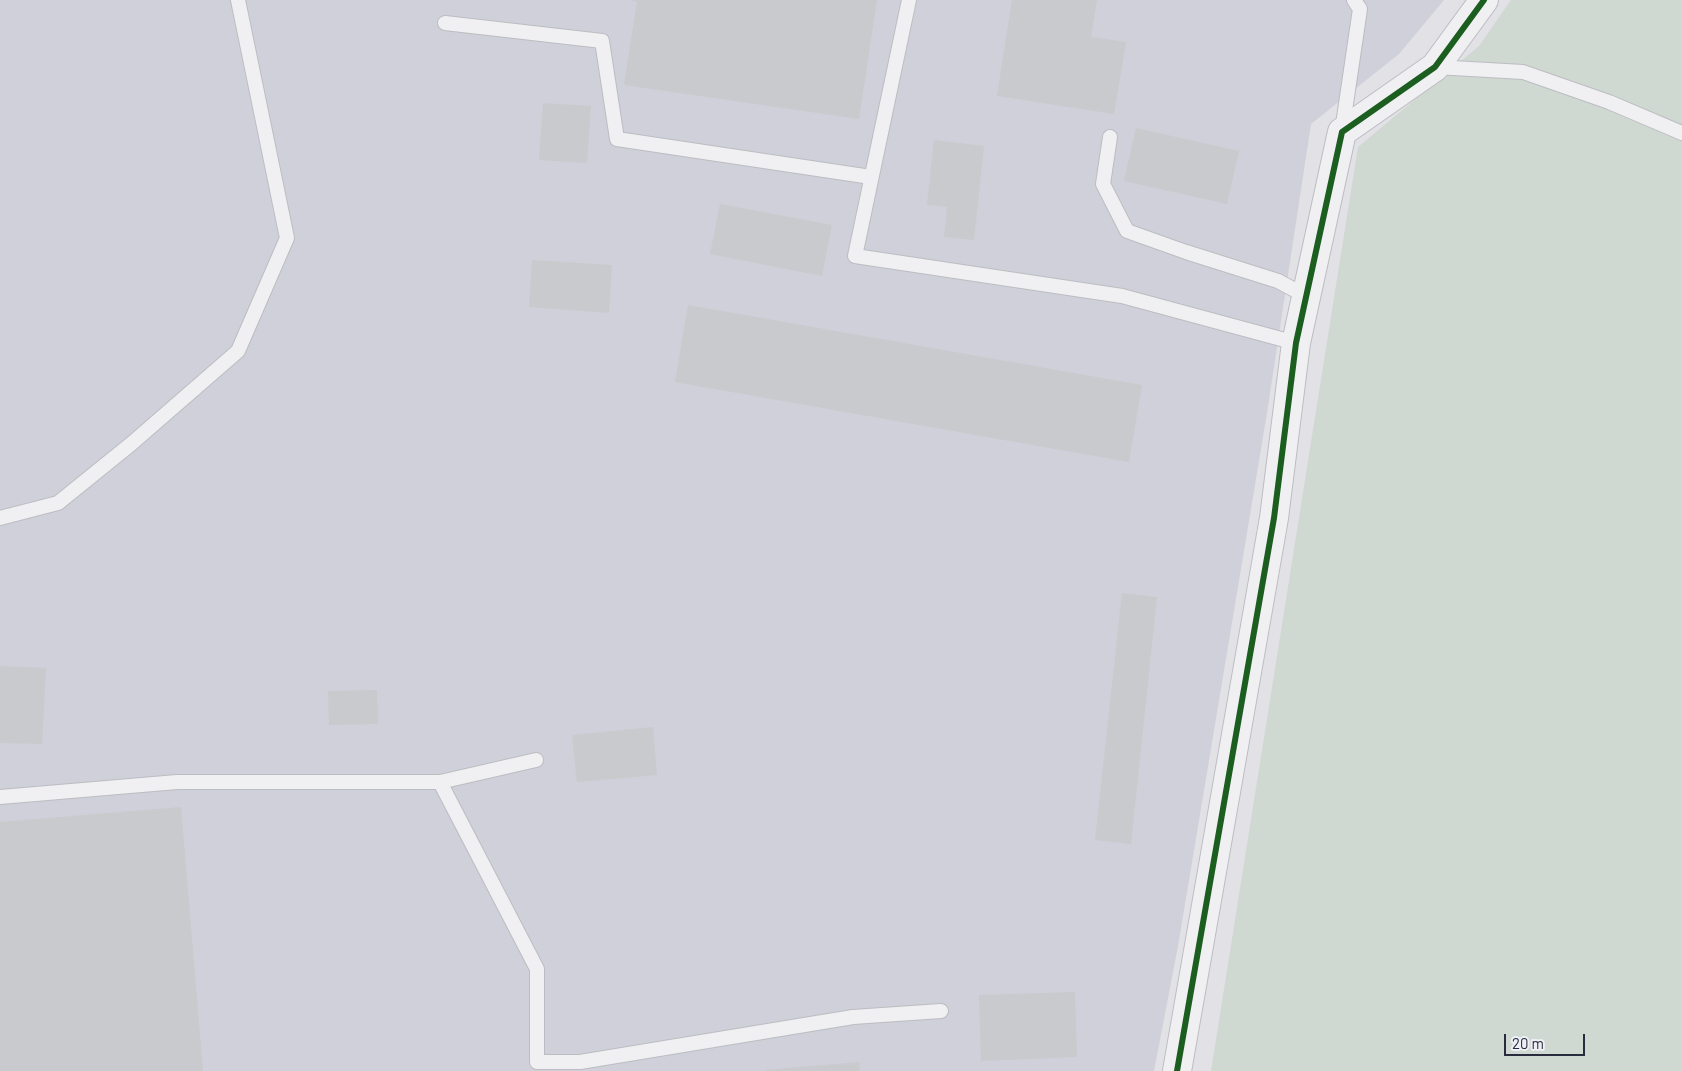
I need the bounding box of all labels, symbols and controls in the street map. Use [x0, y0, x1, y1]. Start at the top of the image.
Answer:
scale bar [1507, 1024, 1588, 1056]
text: 20 m [1512, 1034, 1544, 1052]

